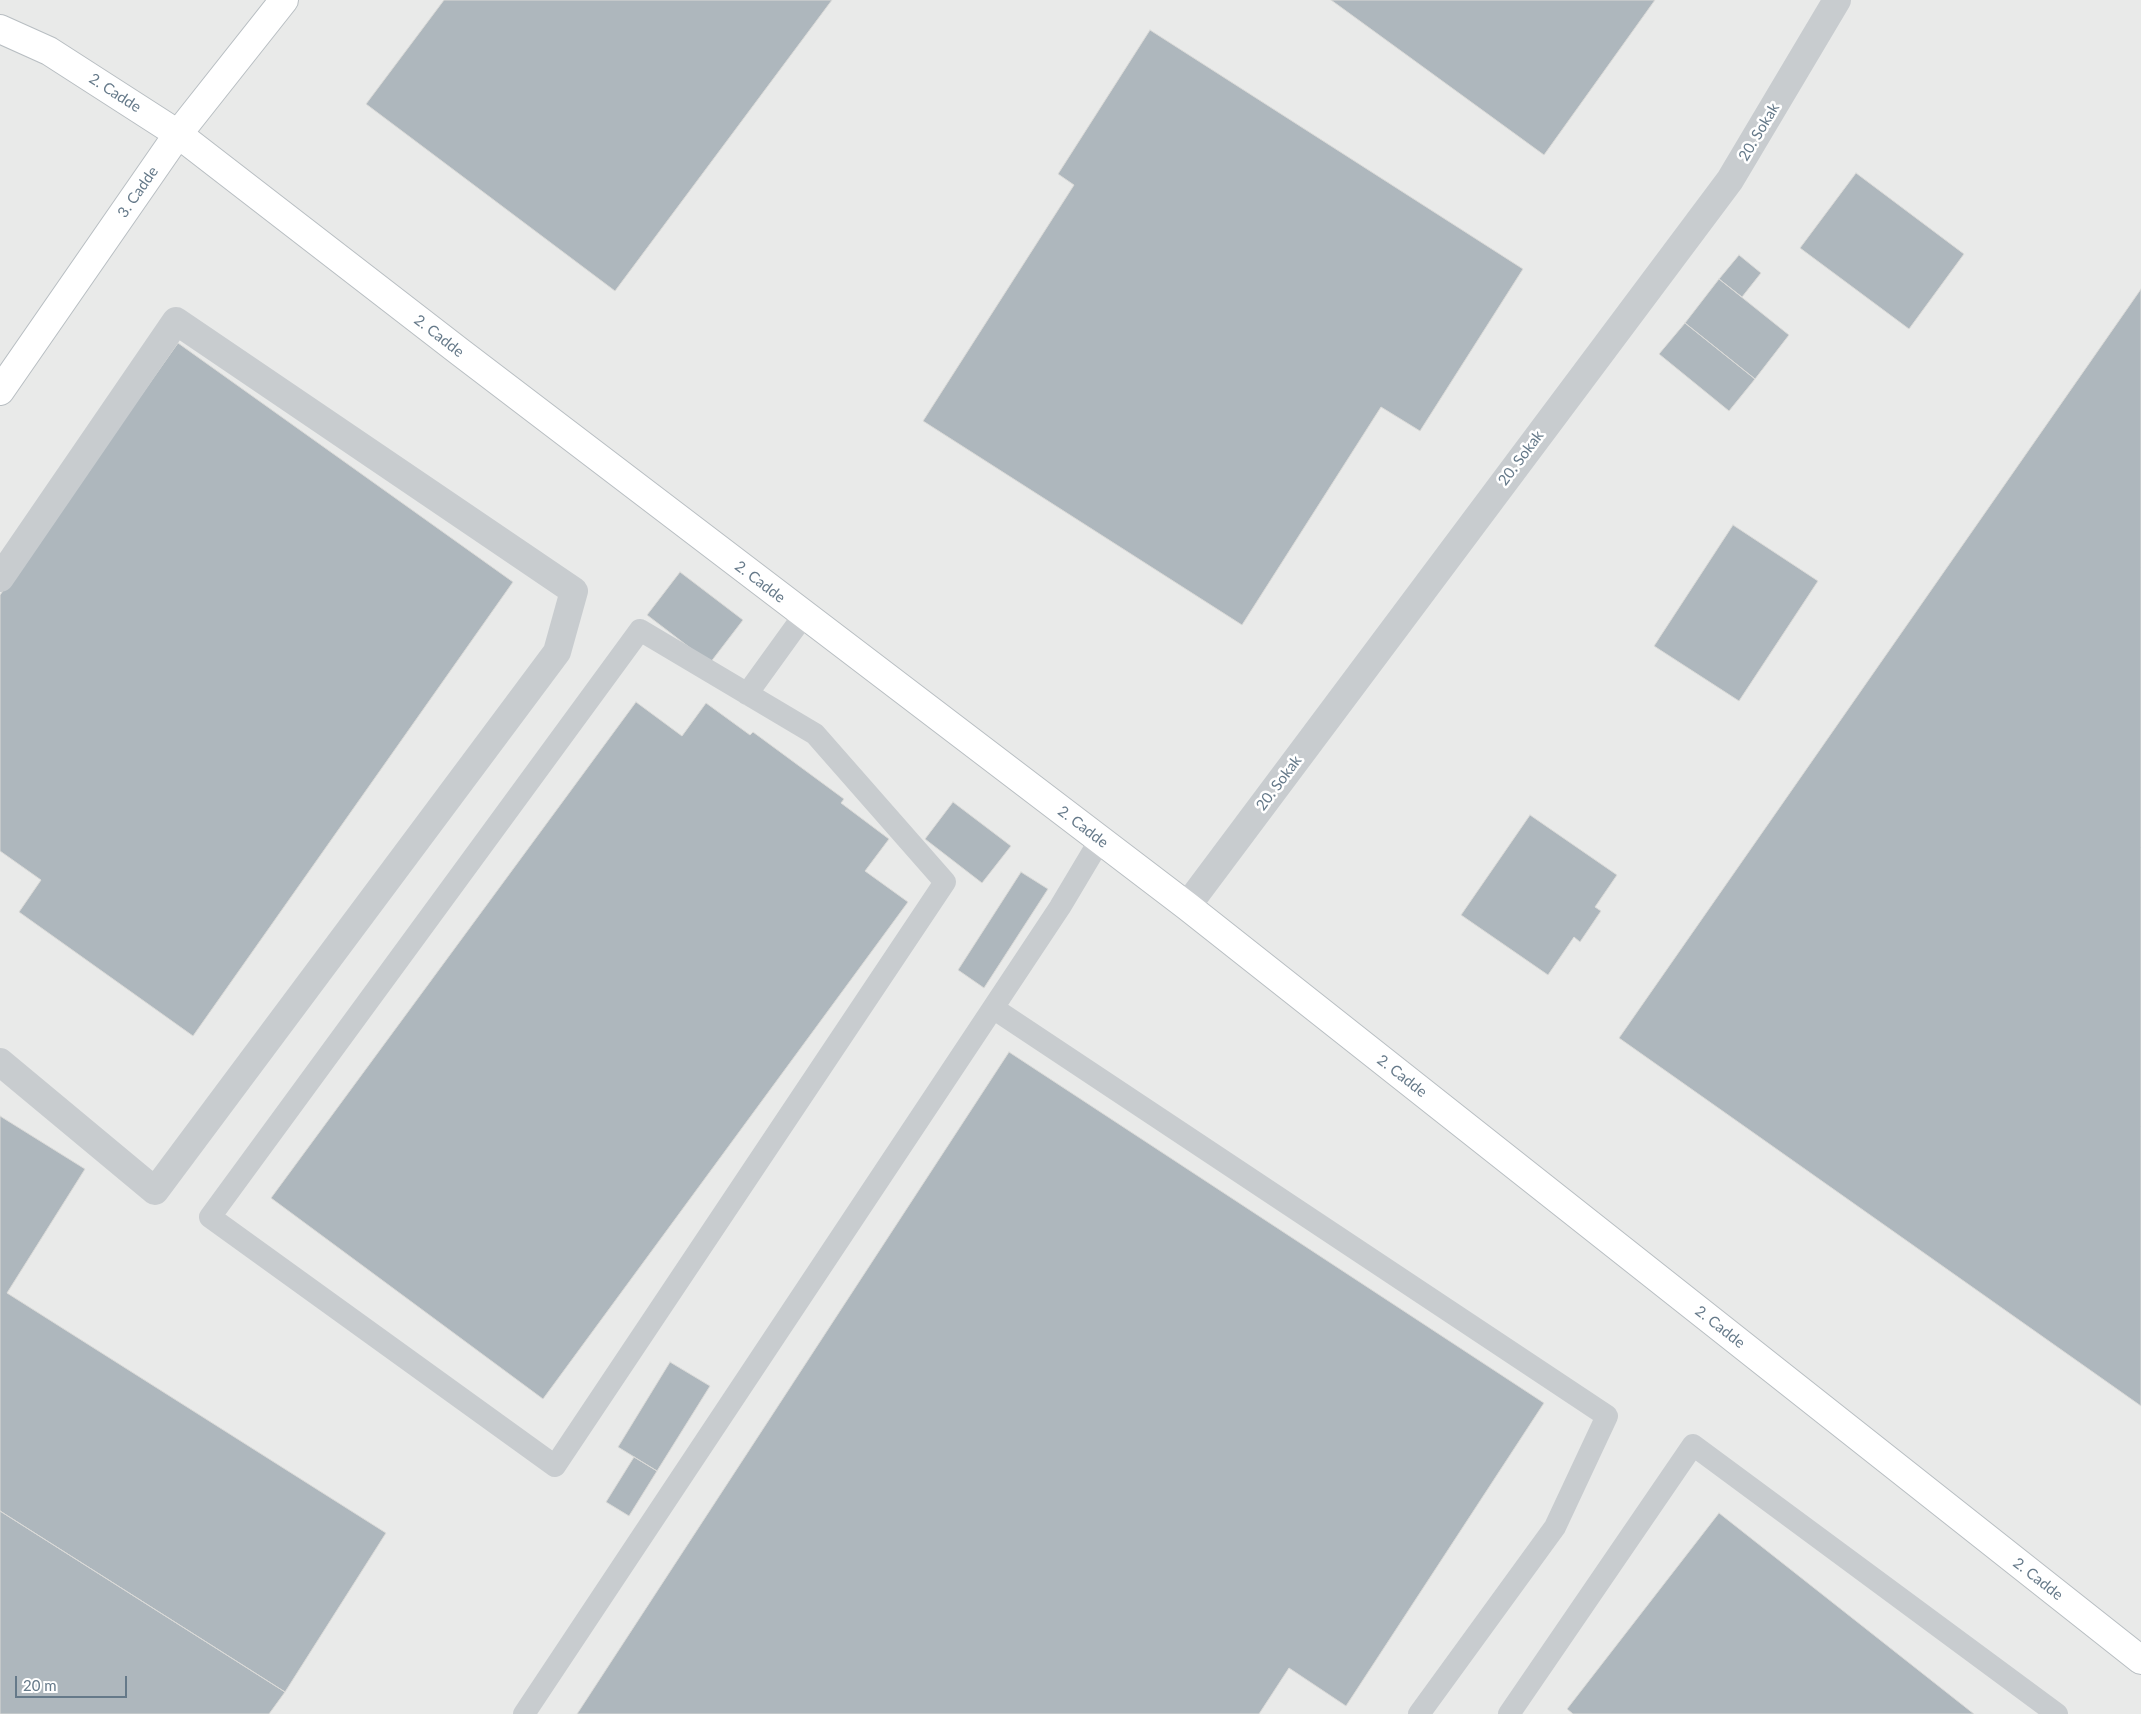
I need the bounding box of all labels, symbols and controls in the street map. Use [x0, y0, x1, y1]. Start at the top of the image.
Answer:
street label: 2. Cadde [86, 70, 144, 116]
street label: 20. Sokak [1735, 100, 1783, 164]
street label: 3. Cadde [114, 163, 162, 221]
street label: 2. Cadde [410, 311, 468, 361]
street label: 20. Sokak [1495, 427, 1547, 489]
street label: 2. Cadde [731, 557, 789, 607]
street label: 20. Sokak [1253, 752, 1305, 814]
street label: 2. Cadde [1054, 802, 1112, 852]
street label: 2. Cadde [1373, 1051, 1431, 1101]
street label: 2. Cadde [1691, 1302, 1749, 1352]
street label: 2. Cadde [2009, 1554, 2067, 1604]
scale bar [18, 1666, 130, 1698]
text: 20 m [23, 1676, 57, 1694]

